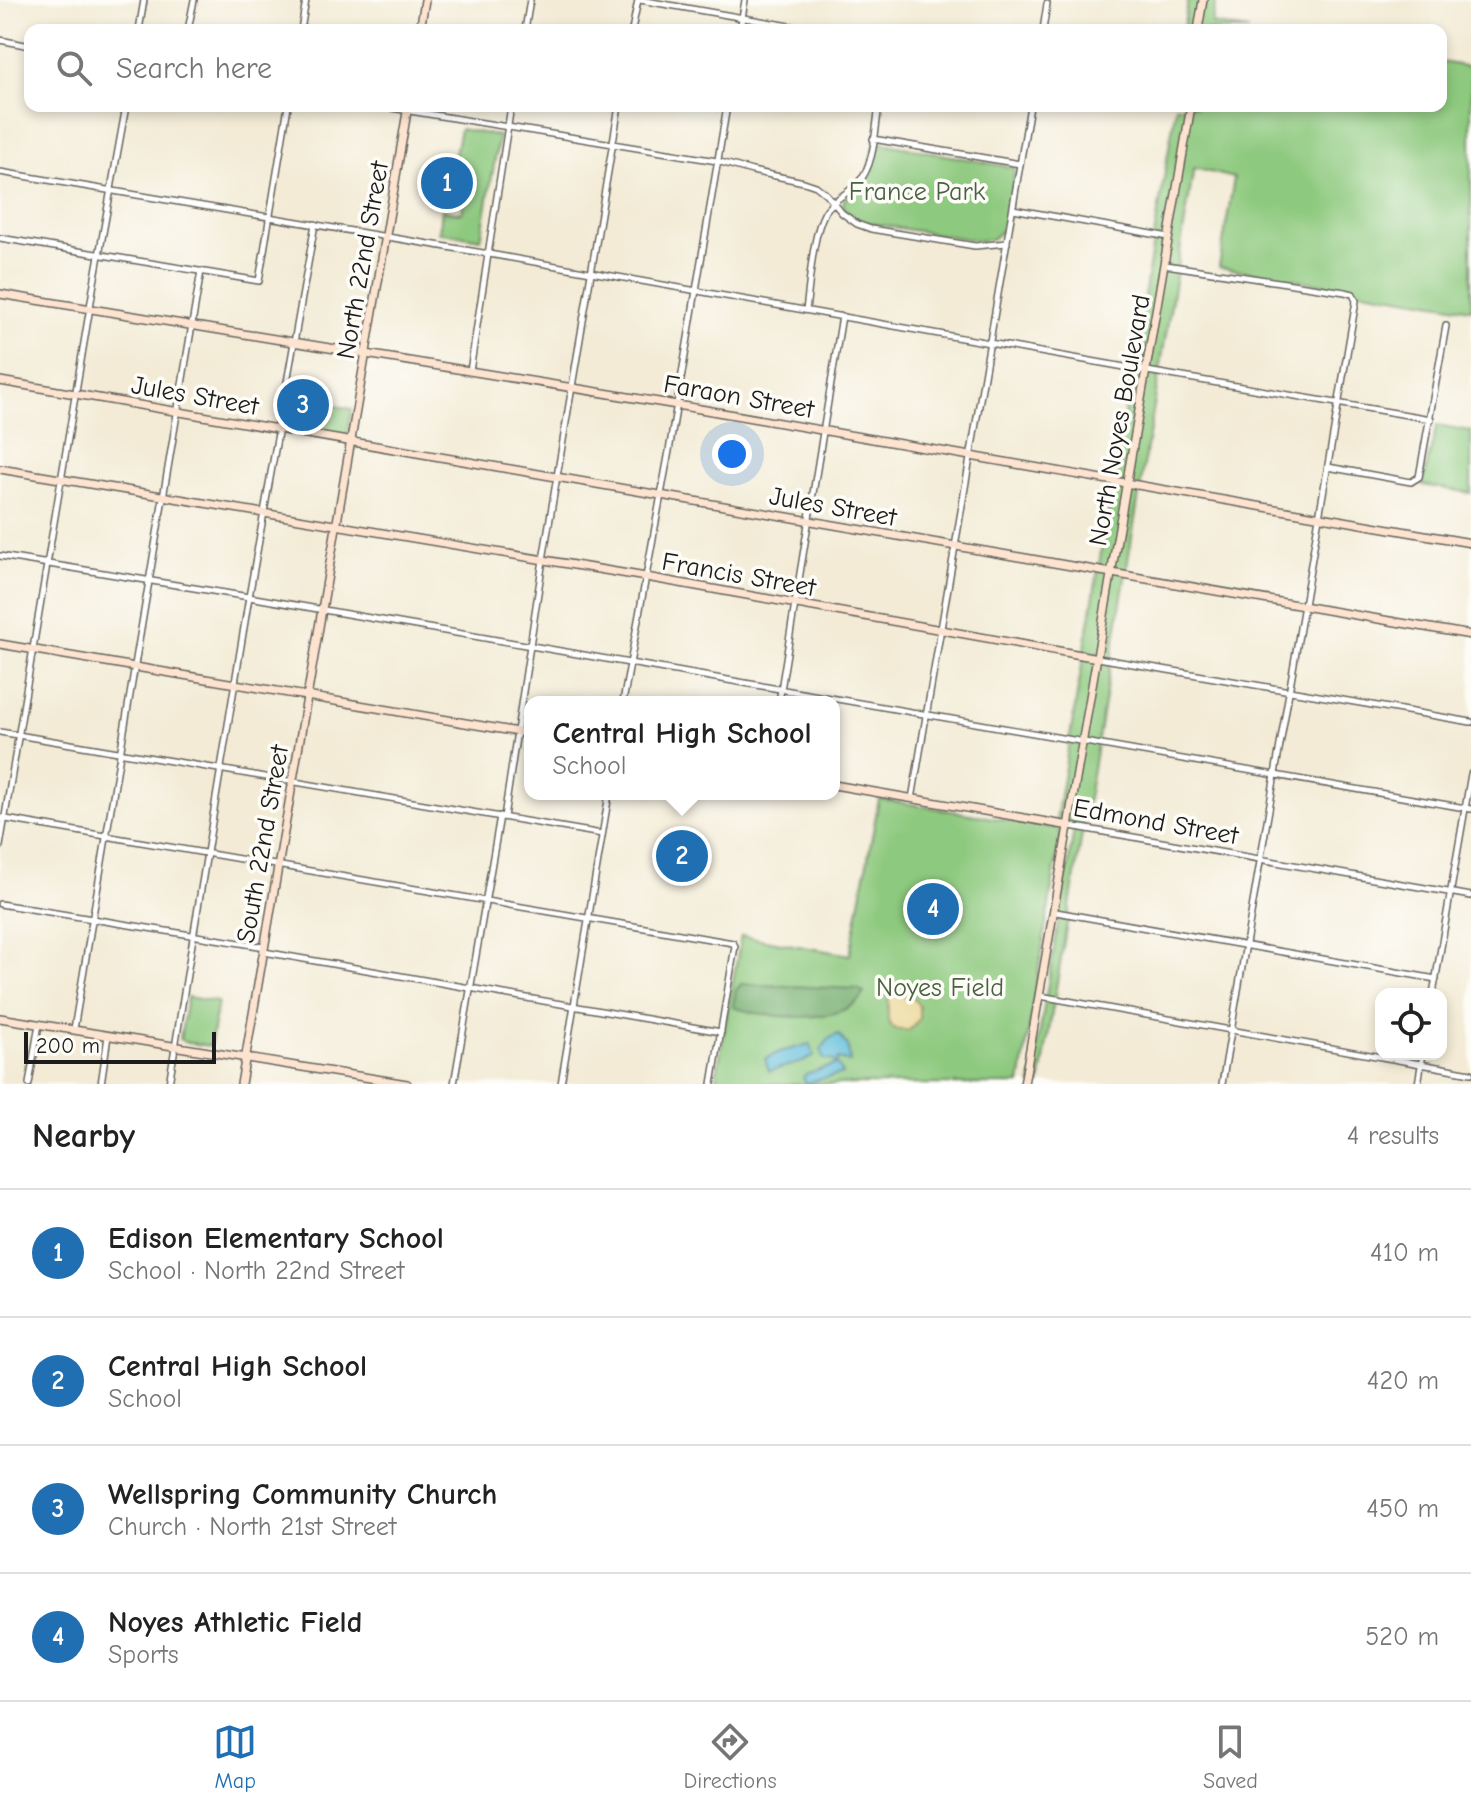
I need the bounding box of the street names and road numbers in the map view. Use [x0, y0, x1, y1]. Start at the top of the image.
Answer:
street label: North 22nd Street [331, 157, 395, 361]
street label: North Noyes Boulevard [1083, 292, 1157, 548]
street label: Faraon Street [661, 369, 818, 425]
street label: Jules Street [129, 370, 262, 422]
street label: Jules Street [767, 481, 900, 533]
street label: Francis Street [660, 547, 820, 604]
street label: South 22nd Street [231, 741, 295, 946]
street label: Edmond Street [1071, 793, 1242, 851]

